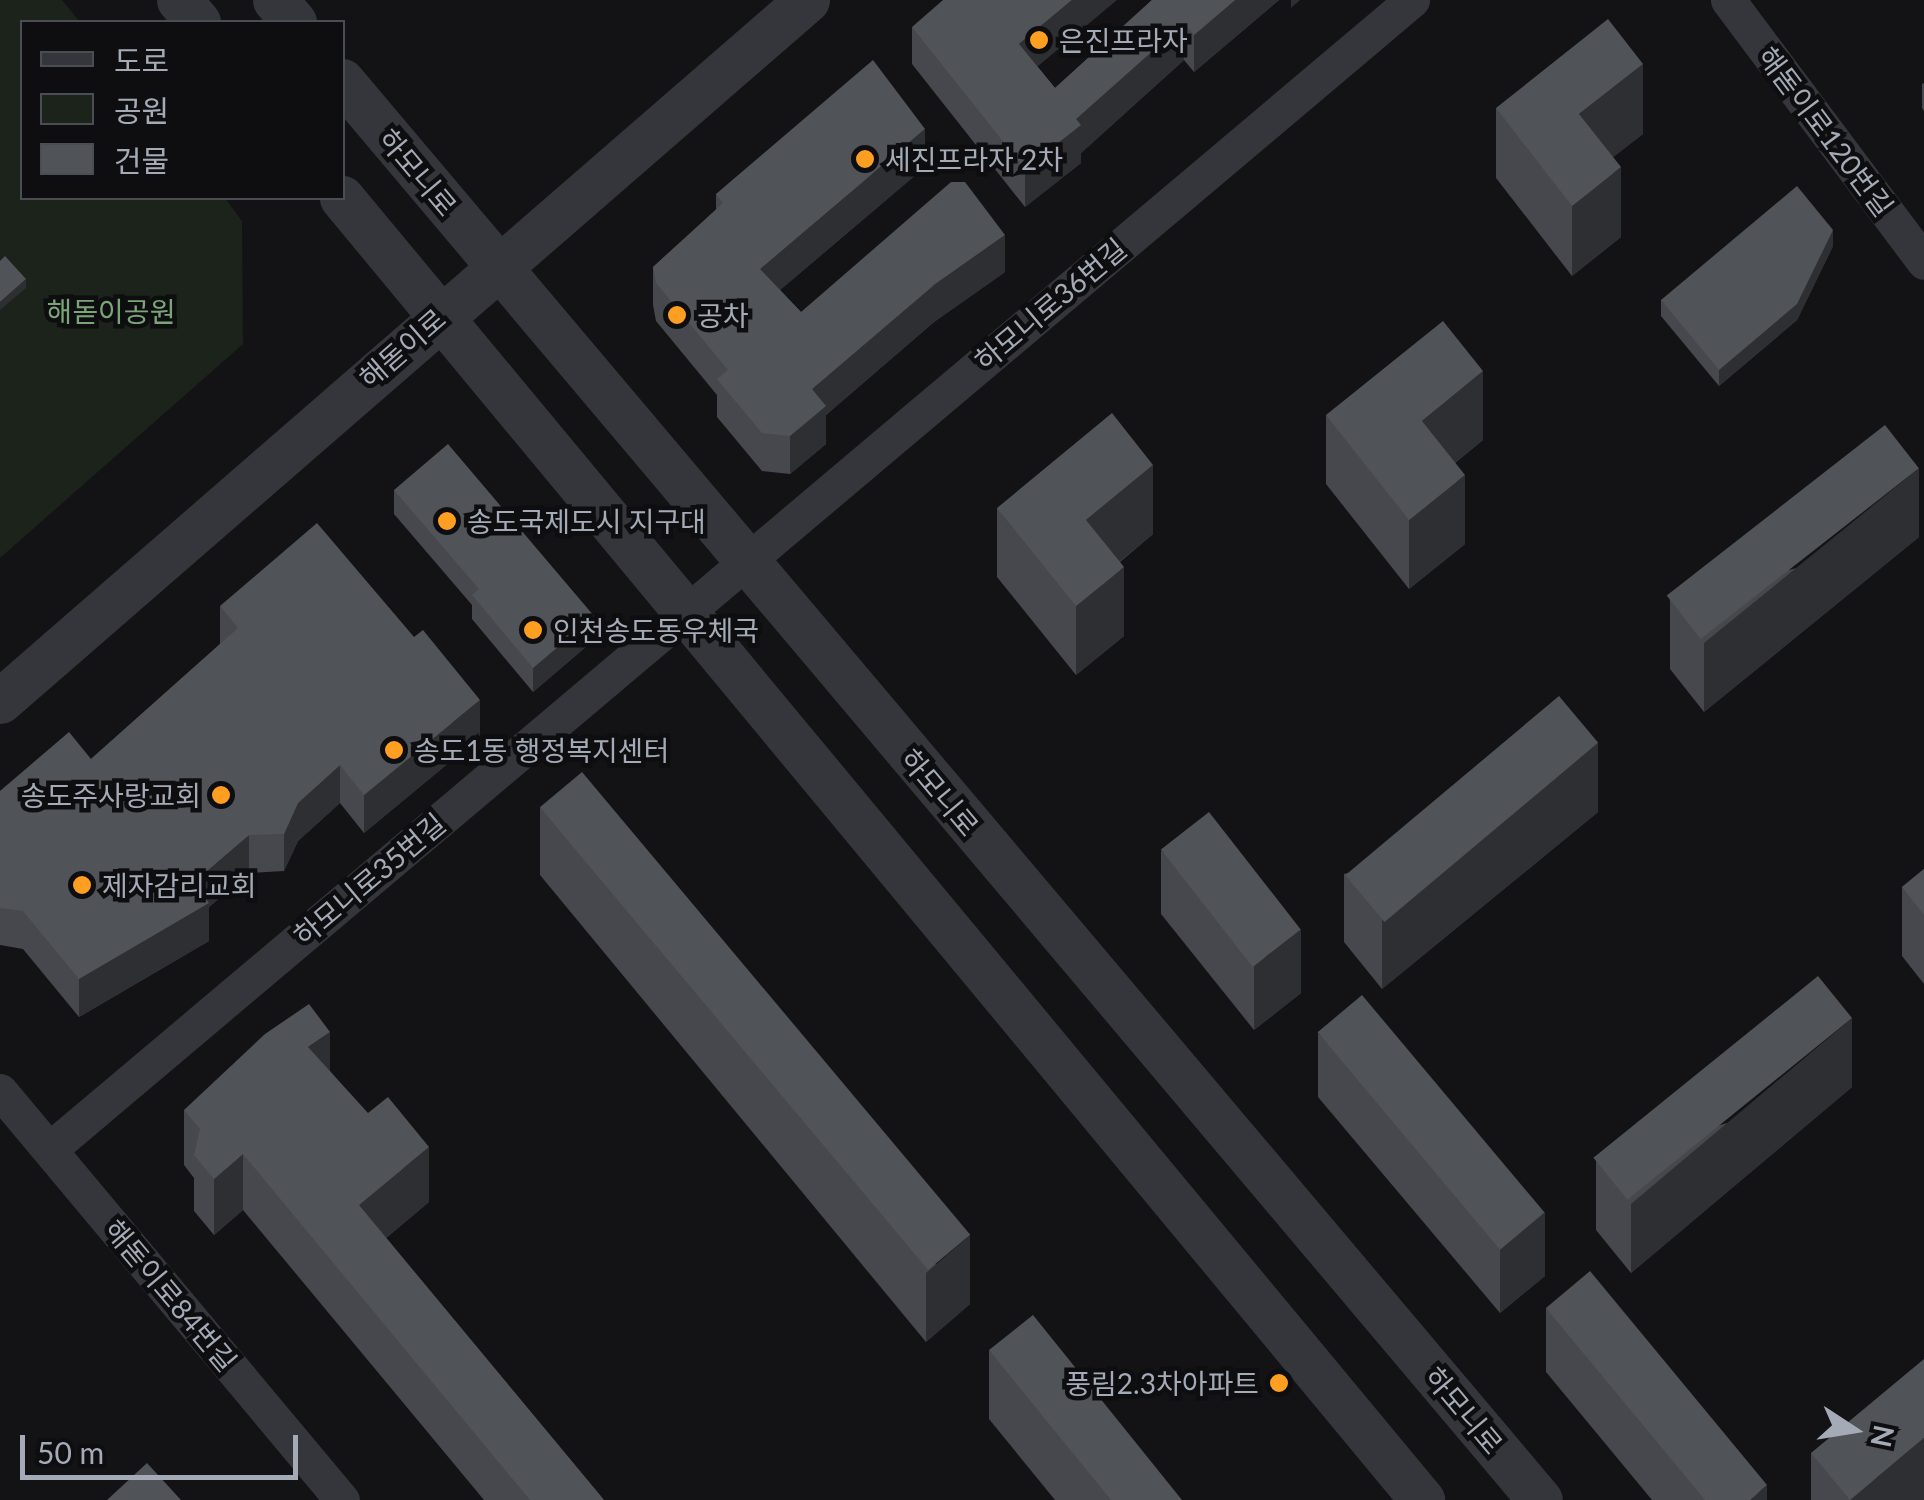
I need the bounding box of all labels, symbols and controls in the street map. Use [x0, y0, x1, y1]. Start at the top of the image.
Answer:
legend [20, 20, 345, 200]
place label: 은진프라자 [1059, 23, 1188, 57]
marker: 은진프라자 [1028, 29, 1050, 51]
street label: 해돋이로120번길 [1751, 40, 1901, 222]
text: 도로 [114, 42, 169, 78]
text: 공원 [114, 92, 169, 128]
street label: 하모니로 [372, 122, 464, 222]
text: 건물 [114, 142, 169, 178]
place label: 세진프라자 2차 [885, 142, 1063, 176]
marker: 세진프라자 2차 [854, 148, 876, 170]
street label: 하모니로36번길 [968, 231, 1132, 377]
park label: 해돋이공원 [47, 294, 175, 328]
place label: 공차 [697, 298, 749, 332]
street label: 해돋이로 [352, 302, 452, 394]
marker: 공차 [666, 304, 688, 326]
place label: 송도국제도시 지구대 [467, 504, 706, 538]
marker: 송도국제도시 지구대 [436, 510, 458, 532]
place label: 인천송도동우체국 [553, 613, 759, 647]
marker: 인천송도동우체국 [522, 619, 544, 641]
place label: 송도1동 행정복지센터 [414, 733, 669, 767]
marker: 송도1동 행정복지센터 [383, 739, 405, 761]
street label: 하모니로 [894, 742, 986, 842]
place label: 송도주사랑교회 [21, 778, 201, 812]
marker: 송도주사랑교회 [210, 784, 232, 806]
street label: 하모니로35번길 [287, 806, 451, 952]
place label: 제자감리교회 [102, 868, 257, 902]
marker: 제자감리교회 [71, 874, 93, 896]
street label: 해돋이로84번길 [98, 1213, 244, 1377]
street label: 하모니로 [1418, 1360, 1510, 1460]
place label: 풍림2.3차아파트 [1065, 1366, 1259, 1400]
marker: 풍림2.3차아파트 [1268, 1372, 1290, 1394]
north arrow [1804, 1380, 1904, 1480]
scale bar [25, 1415, 302, 1477]
text: N [1864, 1422, 1902, 1450]
text: 50 m [37, 1434, 104, 1470]

